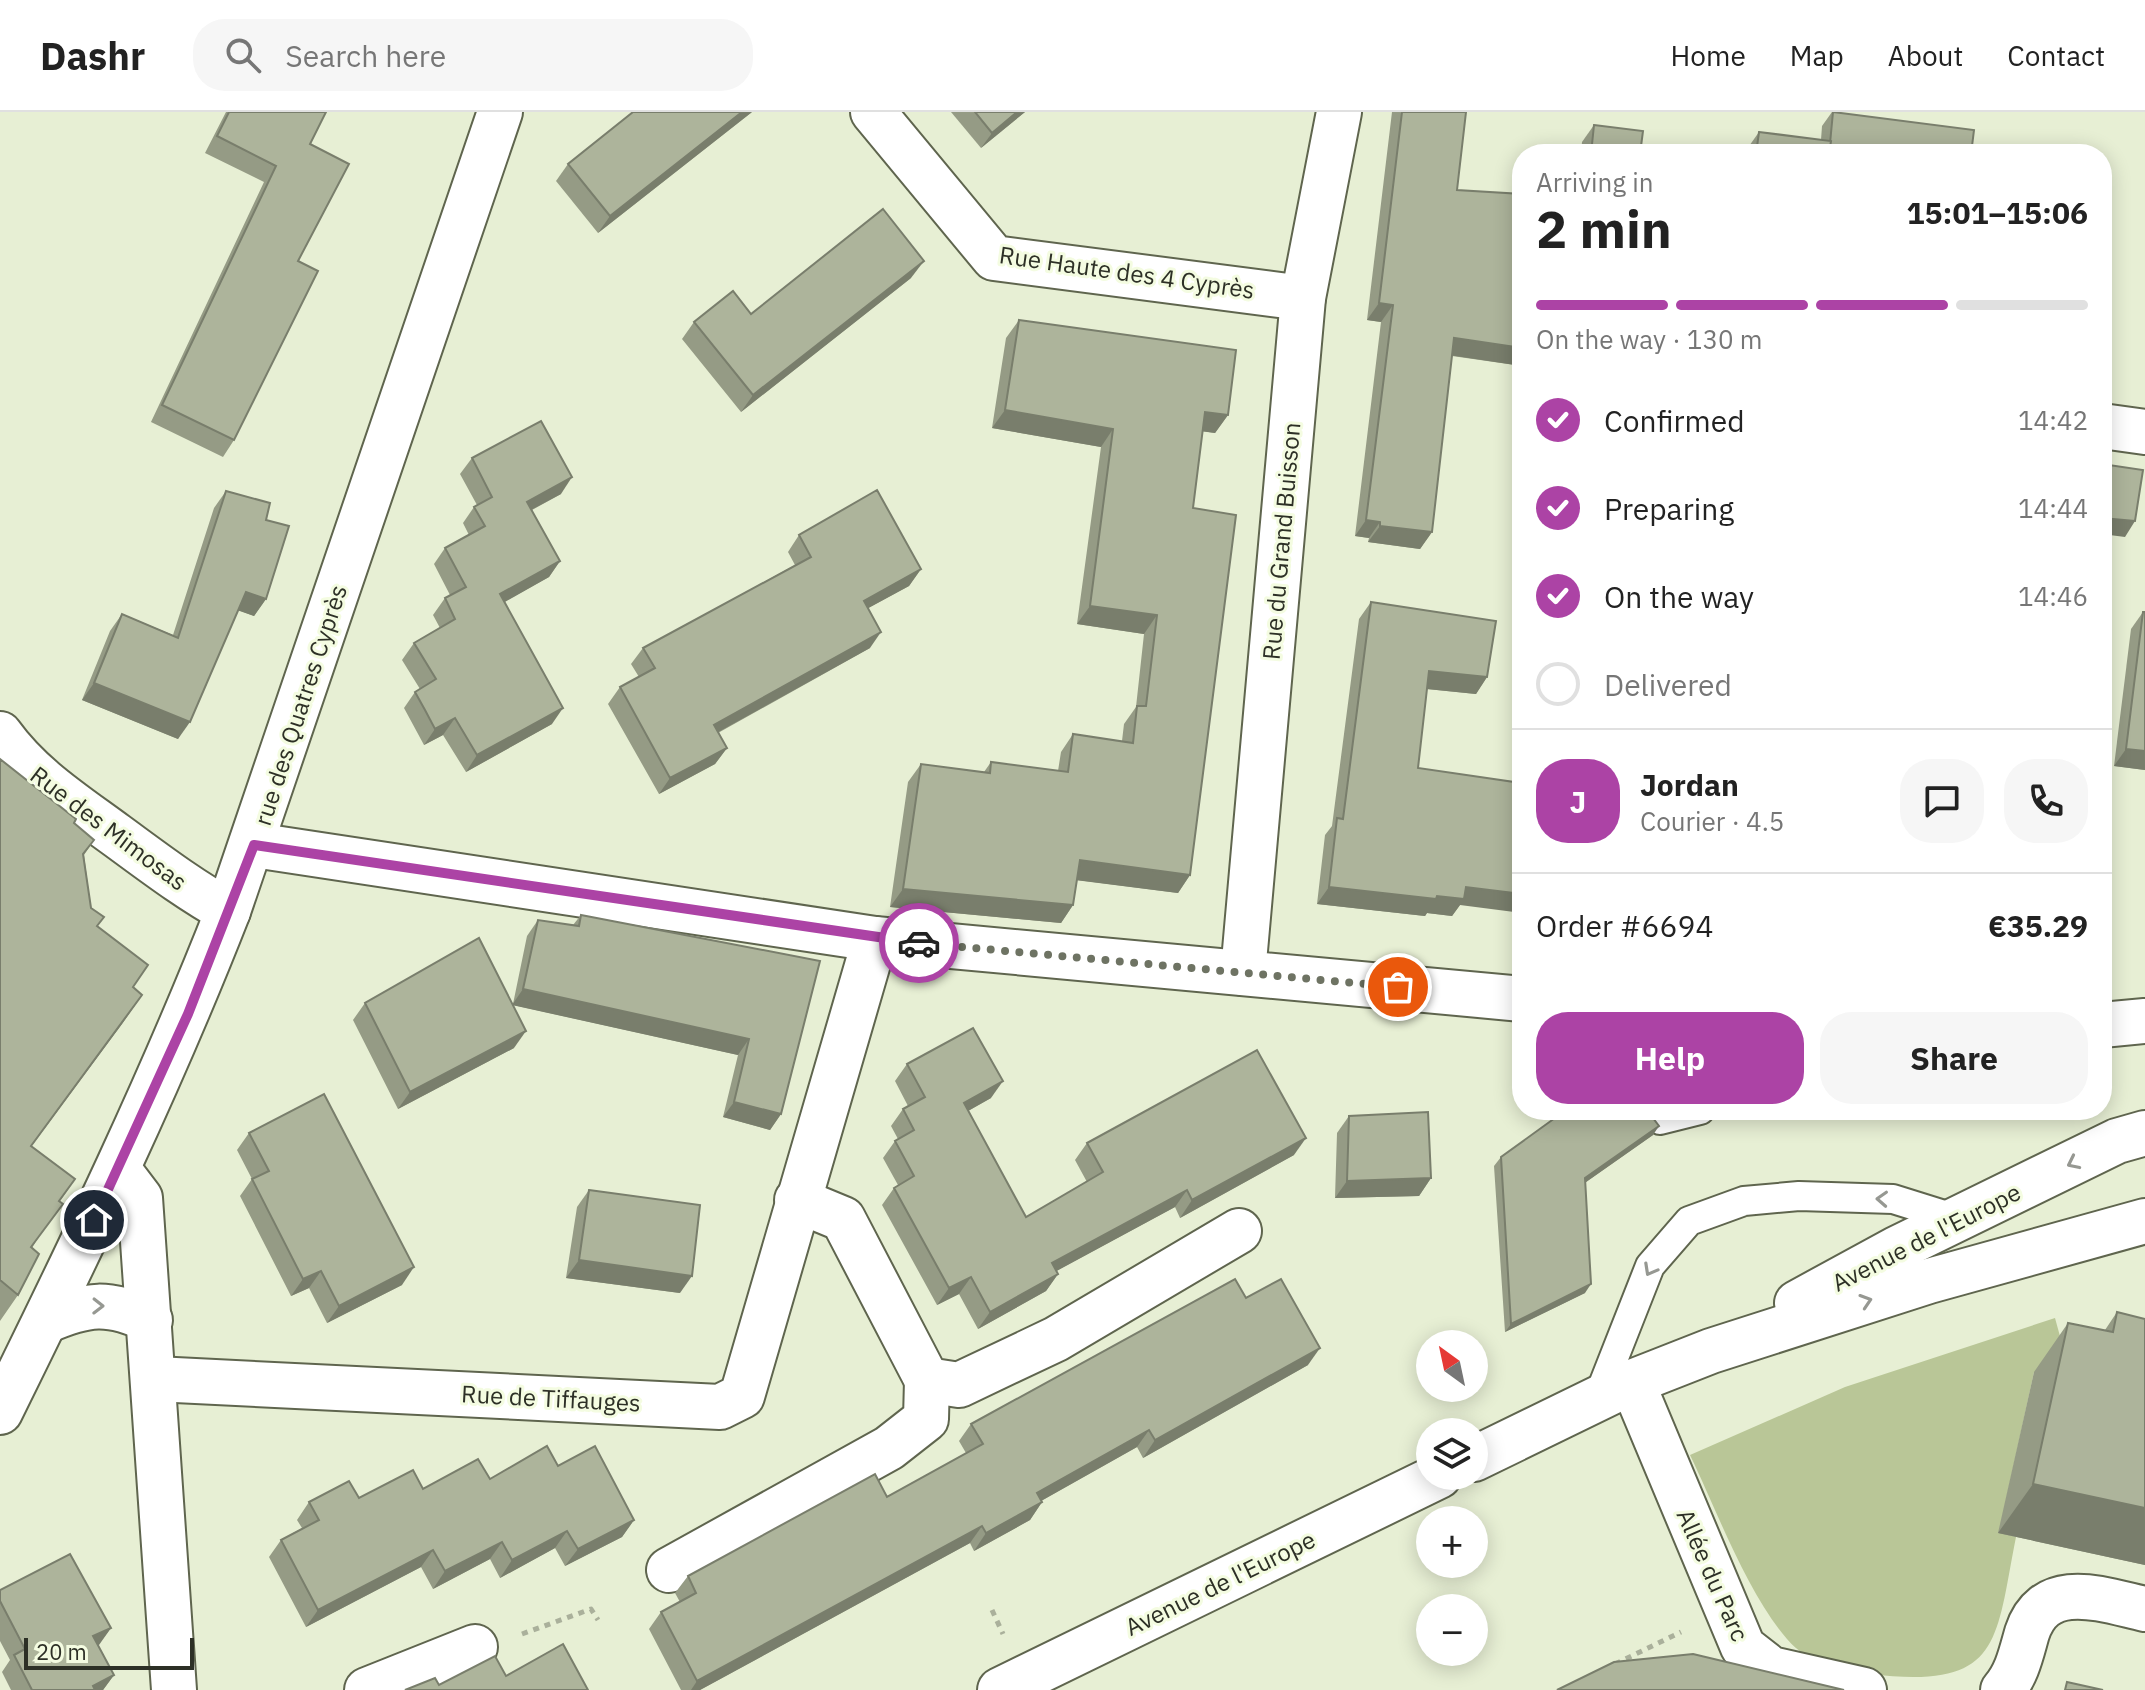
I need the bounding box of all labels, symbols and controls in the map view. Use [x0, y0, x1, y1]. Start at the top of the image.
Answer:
search box [193, 19, 753, 91]
text: Dashr [40, 31, 145, 80]
icon: search [221, 33, 265, 77]
text: Search here [285, 36, 446, 75]
text: Home [1670, 37, 1746, 74]
text: Map [1790, 37, 1844, 74]
text: About [1888, 37, 1963, 74]
text: Contact [2007, 37, 2105, 74]
text: Arriving in [1536, 165, 1653, 199]
text: 15:01–15:06 [1907, 193, 2088, 232]
text: 2 min [1536, 195, 1672, 262]
street label: Rue Haute des 4 Cyprès [997, 238, 1257, 306]
text: On the way · 130 m [1536, 322, 1762, 356]
icon: check [1536, 398, 1580, 442]
text: Confirmed [1604, 401, 1745, 440]
text: 14:42 [2018, 403, 2088, 437]
street label: Rue du Grand Buisson [1255, 421, 1307, 661]
icon: check [1536, 486, 1580, 530]
text: Preparing [1604, 489, 1734, 528]
text: 14:44 [2018, 491, 2088, 525]
icon: check [1536, 574, 1580, 618]
text: On the way [1604, 577, 1754, 616]
text: 14:46 [2018, 579, 2088, 613]
street label: rue des Quatres Cyprès [246, 581, 354, 829]
text: Delivered [1604, 665, 1732, 704]
street label: Rue des Mimosas [24, 759, 194, 897]
button: chat [1900, 759, 1984, 843]
button: phone [2004, 759, 2088, 843]
text: Jordan [1640, 765, 1739, 804]
text: J [1570, 782, 1586, 821]
text: Courier · 4.5 [1640, 804, 1784, 838]
courier [879, 903, 959, 983]
text: Order #6694 [1536, 906, 1713, 945]
text: €35.29 [1988, 906, 2088, 945]
icon: car [897, 921, 941, 965]
pin [1364, 953, 1432, 1021]
icon: bag [1376, 965, 1420, 1009]
button: Help [1536, 1012, 1804, 1104]
button: Share [1820, 1012, 2088, 1104]
one-way arrow [2067, 1153, 2082, 1168]
street label: Avenue de l'Europe [1826, 1176, 2026, 1298]
pin [60, 1186, 128, 1254]
one-way arrow [1875, 1191, 1888, 1208]
icon: home [72, 1198, 116, 1242]
one-way arrow [1644, 1261, 1660, 1276]
one-way arrow [1858, 1295, 1872, 1311]
one-way arrow [92, 1298, 105, 1315]
north arrow [1416, 1330, 1488, 1402]
map controls [1416, 1330, 1488, 1666]
street label: Rue de Tiffauges [460, 1377, 642, 1419]
button: layers [1416, 1418, 1488, 1490]
street label: Allée du Parc [1670, 1504, 1756, 1646]
button: + [1416, 1506, 1488, 1578]
street label: Avenue de l'Europe [1120, 1523, 1320, 1643]
button: − [1416, 1594, 1488, 1666]
scale bar [24, 1634, 194, 1670]
text: 20 m [36, 1637, 87, 1666]

